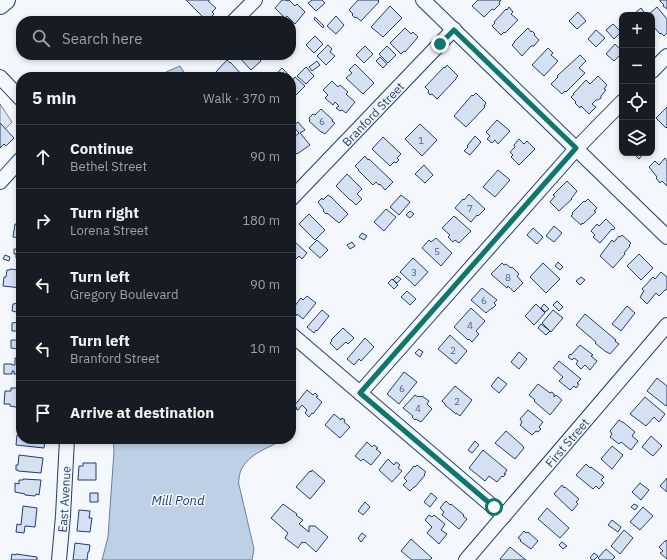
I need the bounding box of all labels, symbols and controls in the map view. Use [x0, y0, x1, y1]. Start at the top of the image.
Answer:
map controls [619, 12, 655, 156]
button: + [619, 12, 655, 48]
search box [16, 16, 296, 60]
icon: search [30, 27, 52, 49]
text: Search here [62, 29, 142, 48]
route end [431, 35, 449, 53]
button: − [619, 48, 655, 84]
street label: Branford Street [338, 79, 407, 149]
button: locate [619, 84, 655, 120]
text: 5 min [32, 87, 76, 109]
text: Walk · 370 m [203, 90, 280, 107]
house number: 6 [319, 115, 325, 128]
button: layers [619, 120, 655, 156]
house number: 1 [418, 134, 424, 147]
text: Continue [70, 139, 134, 158]
icon: ahead [32, 146, 54, 168]
text: 90 m [250, 148, 280, 165]
text: Bethel Street [70, 158, 147, 175]
house number: 7 [467, 202, 473, 215]
text: Turn right [70, 203, 139, 222]
icon: right [32, 210, 54, 232]
text: 180 m [242, 212, 280, 229]
text: Lorena Street [70, 222, 149, 239]
house number: 5 [434, 245, 440, 258]
house number: 3 [411, 266, 417, 279]
text: Turn left [70, 267, 130, 286]
house number: 8 [505, 271, 511, 284]
icon: left [32, 274, 54, 296]
text: 90 m [250, 276, 280, 293]
text: Gregory Boulevard [70, 286, 179, 303]
house number: 6 [481, 294, 487, 307]
house number: 4 [467, 319, 473, 332]
text: Turn left [70, 331, 130, 350]
icon: left [32, 338, 54, 360]
text: 10 m [250, 340, 280, 357]
house number: 2 [450, 344, 456, 357]
text: Branford Street [70, 350, 160, 367]
house number: 6 [399, 382, 405, 395]
house number: 2 [454, 395, 460, 408]
icon: arrive [32, 402, 54, 424]
house number: 4 [415, 402, 421, 415]
text: Arrive at destination [70, 403, 214, 422]
street label: First Street [542, 415, 592, 470]
street label: East Avenue [54, 465, 73, 533]
water label: Mill Pond [152, 492, 205, 509]
route start [485, 498, 503, 516]

